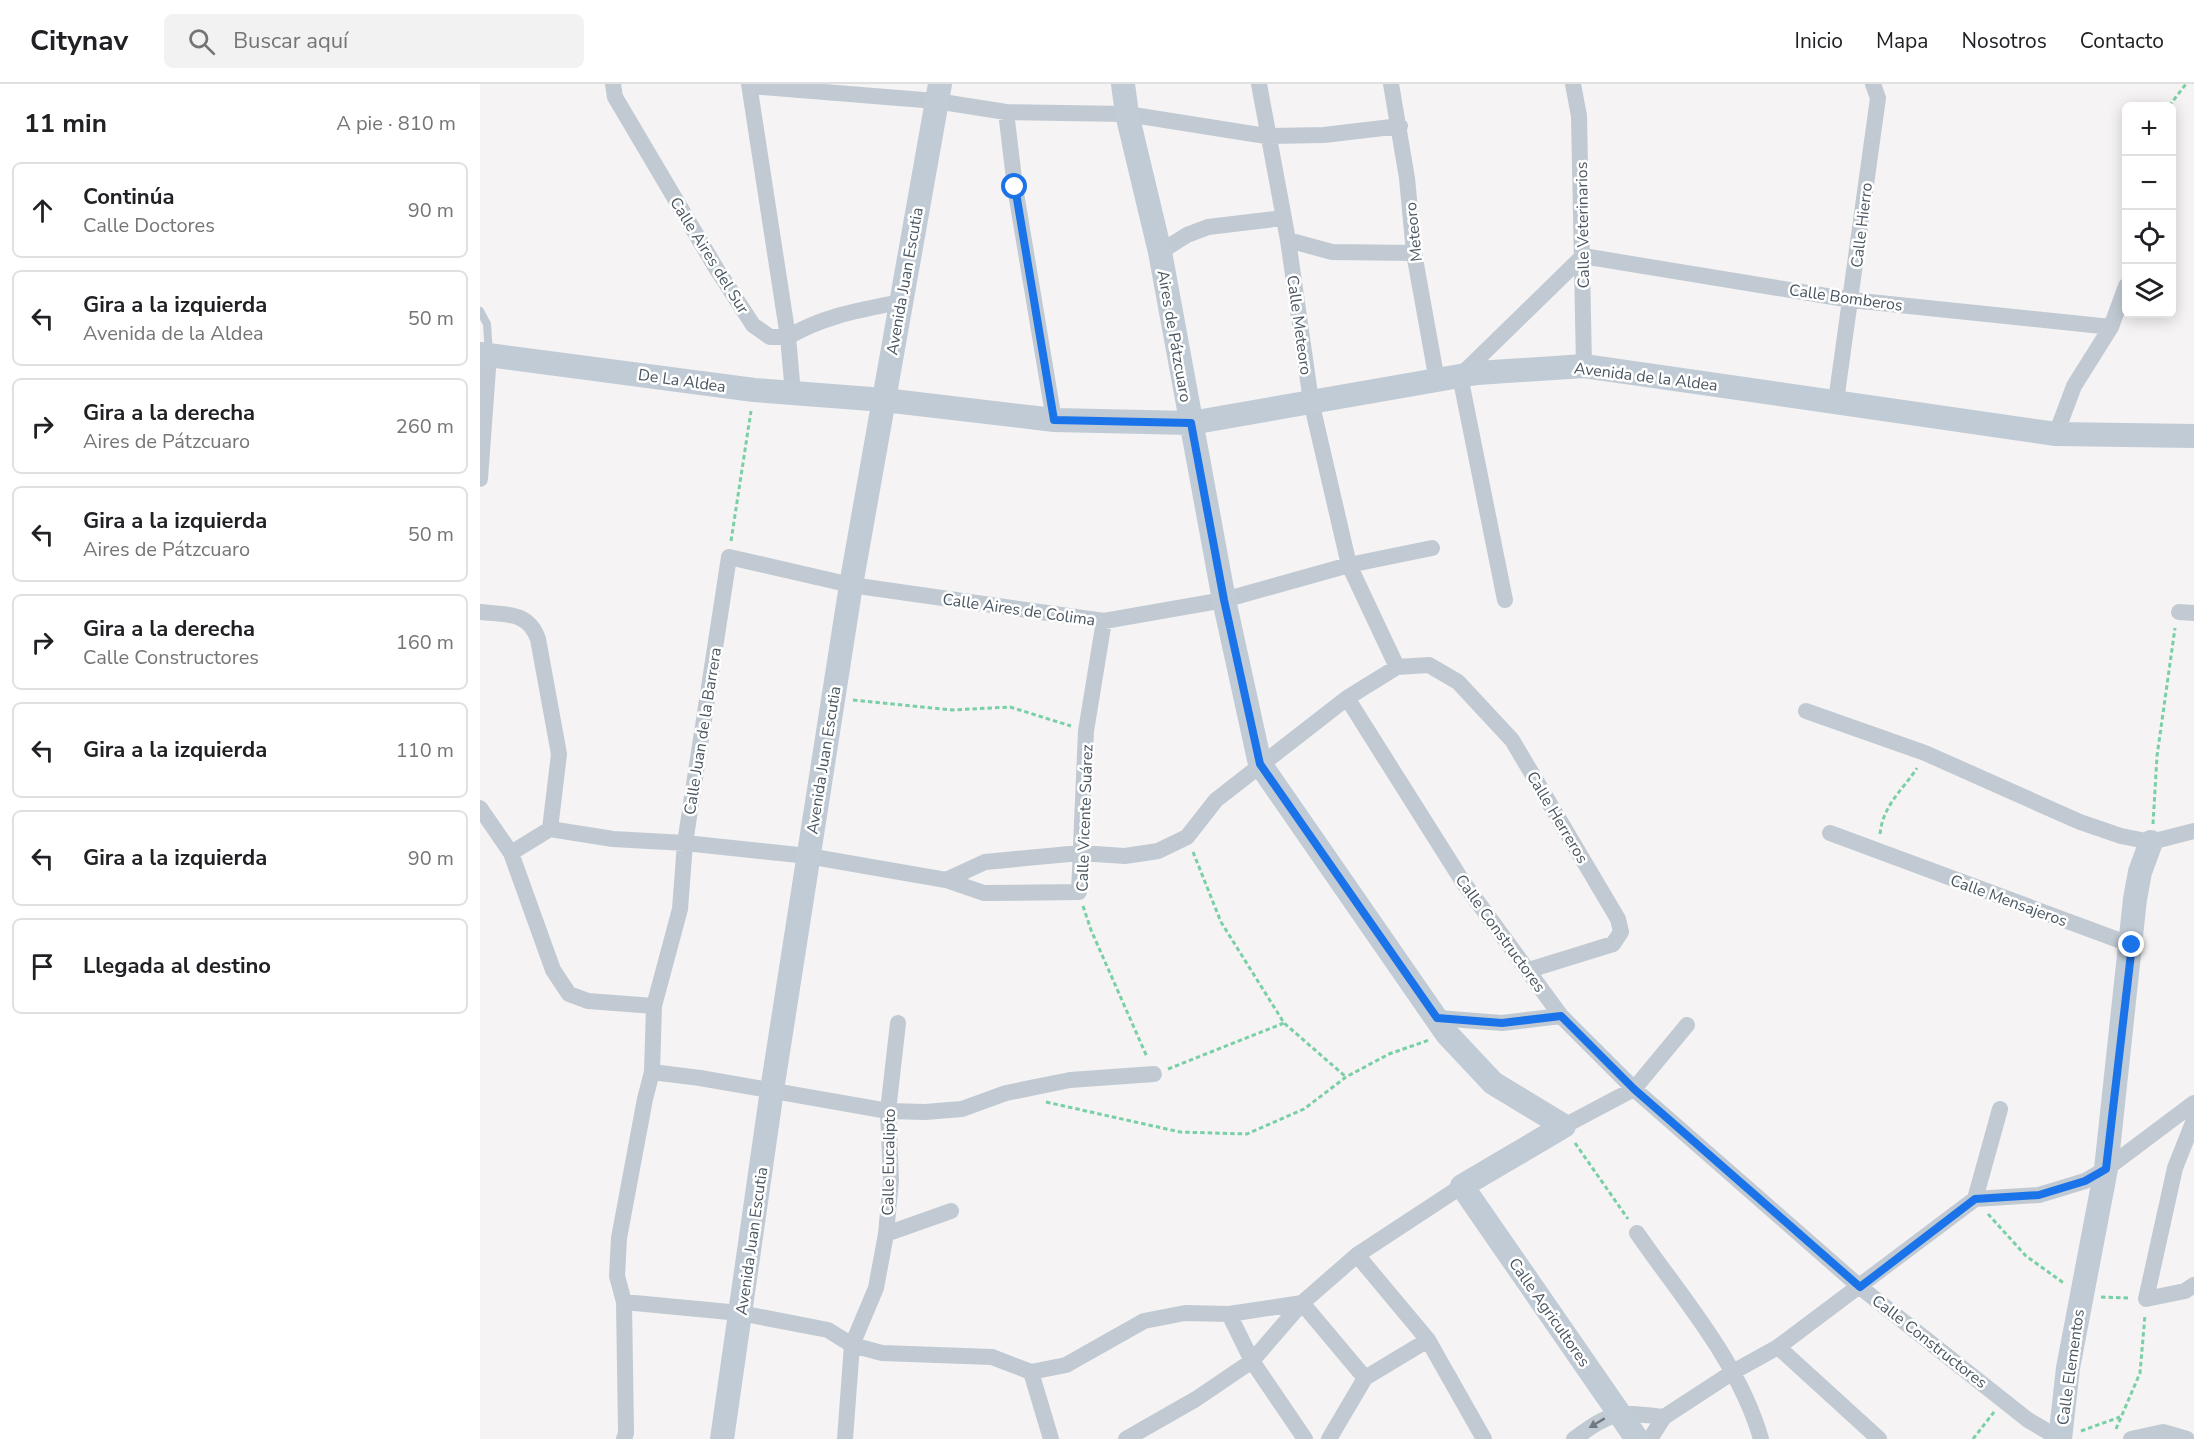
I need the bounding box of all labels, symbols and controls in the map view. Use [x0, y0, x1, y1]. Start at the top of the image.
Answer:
search box [164, 14, 584, 68]
text: Citynav [30, 22, 128, 60]
icon: search [185, 25, 218, 58]
text: Buscar aquí [233, 26, 348, 56]
text: Inicio [1795, 27, 1843, 55]
text: Mapa [1876, 27, 1928, 55]
text: Nosotros [1961, 27, 2047, 55]
text: Contacto [2080, 27, 2164, 55]
map controls [2122, 102, 2176, 318]
button: + [2122, 102, 2176, 156]
text: 11 min [24, 106, 107, 141]
text: A pie · 810 m [336, 110, 456, 137]
button: − [2122, 156, 2176, 210]
street label: Calle Veterinarios [1571, 161, 1595, 289]
route start [1001, 173, 1027, 199]
street label: Calle Hierro [1846, 181, 1878, 269]
text: Continúa [83, 182, 174, 212]
street label: Calle Aires del Sur [664, 193, 754, 318]
icon: ahead [26, 194, 59, 227]
text: 90 m [408, 197, 454, 224]
street label: Meteoro [1400, 201, 1428, 263]
street label: Avenida Juan Escutia [881, 206, 929, 357]
button: locate [2122, 210, 2176, 264]
text: Calle Doctores [83, 212, 215, 239]
button: layers [2122, 264, 2176, 318]
street label: Aires de Pátzcuaro [1152, 268, 1196, 404]
street label: Calle Meteoro [1281, 274, 1317, 377]
street label: Calle Bomberos [1788, 279, 1904, 317]
text: Gira a la izquierda [83, 290, 267, 320]
icon: left [26, 302, 59, 335]
text: 50 m [408, 305, 454, 332]
text: Avenida de la Aldea [83, 320, 264, 347]
street label: Avenida de la Aldea [1573, 357, 1719, 397]
street label: De La Aldea [637, 364, 727, 398]
text: Gira a la derecha [83, 398, 255, 428]
icon: right [26, 410, 59, 443]
text: 260 m [396, 413, 454, 440]
text: Aires de Pátzcuaro [83, 428, 250, 455]
text: Gira a la izquierda [83, 506, 267, 536]
icon: left [26, 518, 59, 551]
text: 50 m [408, 521, 454, 548]
text: Aires de Pátzcuaro [83, 536, 250, 563]
street label: Calle Aires de Colima [941, 588, 1097, 632]
text: Gira a la derecha [83, 614, 255, 644]
icon: right [26, 626, 59, 659]
text: 160 m [396, 629, 454, 656]
text: Calle Constructores [83, 644, 259, 671]
street label: Calle Juan de la Barrera [679, 646, 727, 817]
street label: Avenida Juan Escutia [801, 685, 847, 836]
icon: left [26, 734, 59, 767]
text: Gira a la izquierda [83, 735, 267, 765]
text: 110 m [396, 737, 454, 764]
street label: Calle Vicente Suárez [1071, 744, 1099, 892]
street label: Calle Herreros [1521, 767, 1593, 868]
icon: left [26, 842, 59, 875]
text: Gira a la izquierda [83, 843, 267, 873]
text: 90 m [408, 845, 454, 872]
street label: Calle Constructores [1450, 870, 1550, 997]
street label: Calle Mensajeros [1947, 870, 2070, 932]
route end [2118, 931, 2144, 957]
icon: arrive [26, 950, 59, 983]
text: Llegada al destino [83, 951, 271, 981]
street label: Calle Eucalipto [877, 1108, 901, 1216]
street label: Avenida Juan Escutia [731, 1166, 773, 1317]
street label: Calle Agricultores [1503, 1254, 1595, 1372]
street label: Calle Constructores [1867, 1290, 1992, 1394]
street label: Calle Elementos [2052, 1308, 2090, 1427]
one-way arrow [1589, 1418, 1605, 1429]

